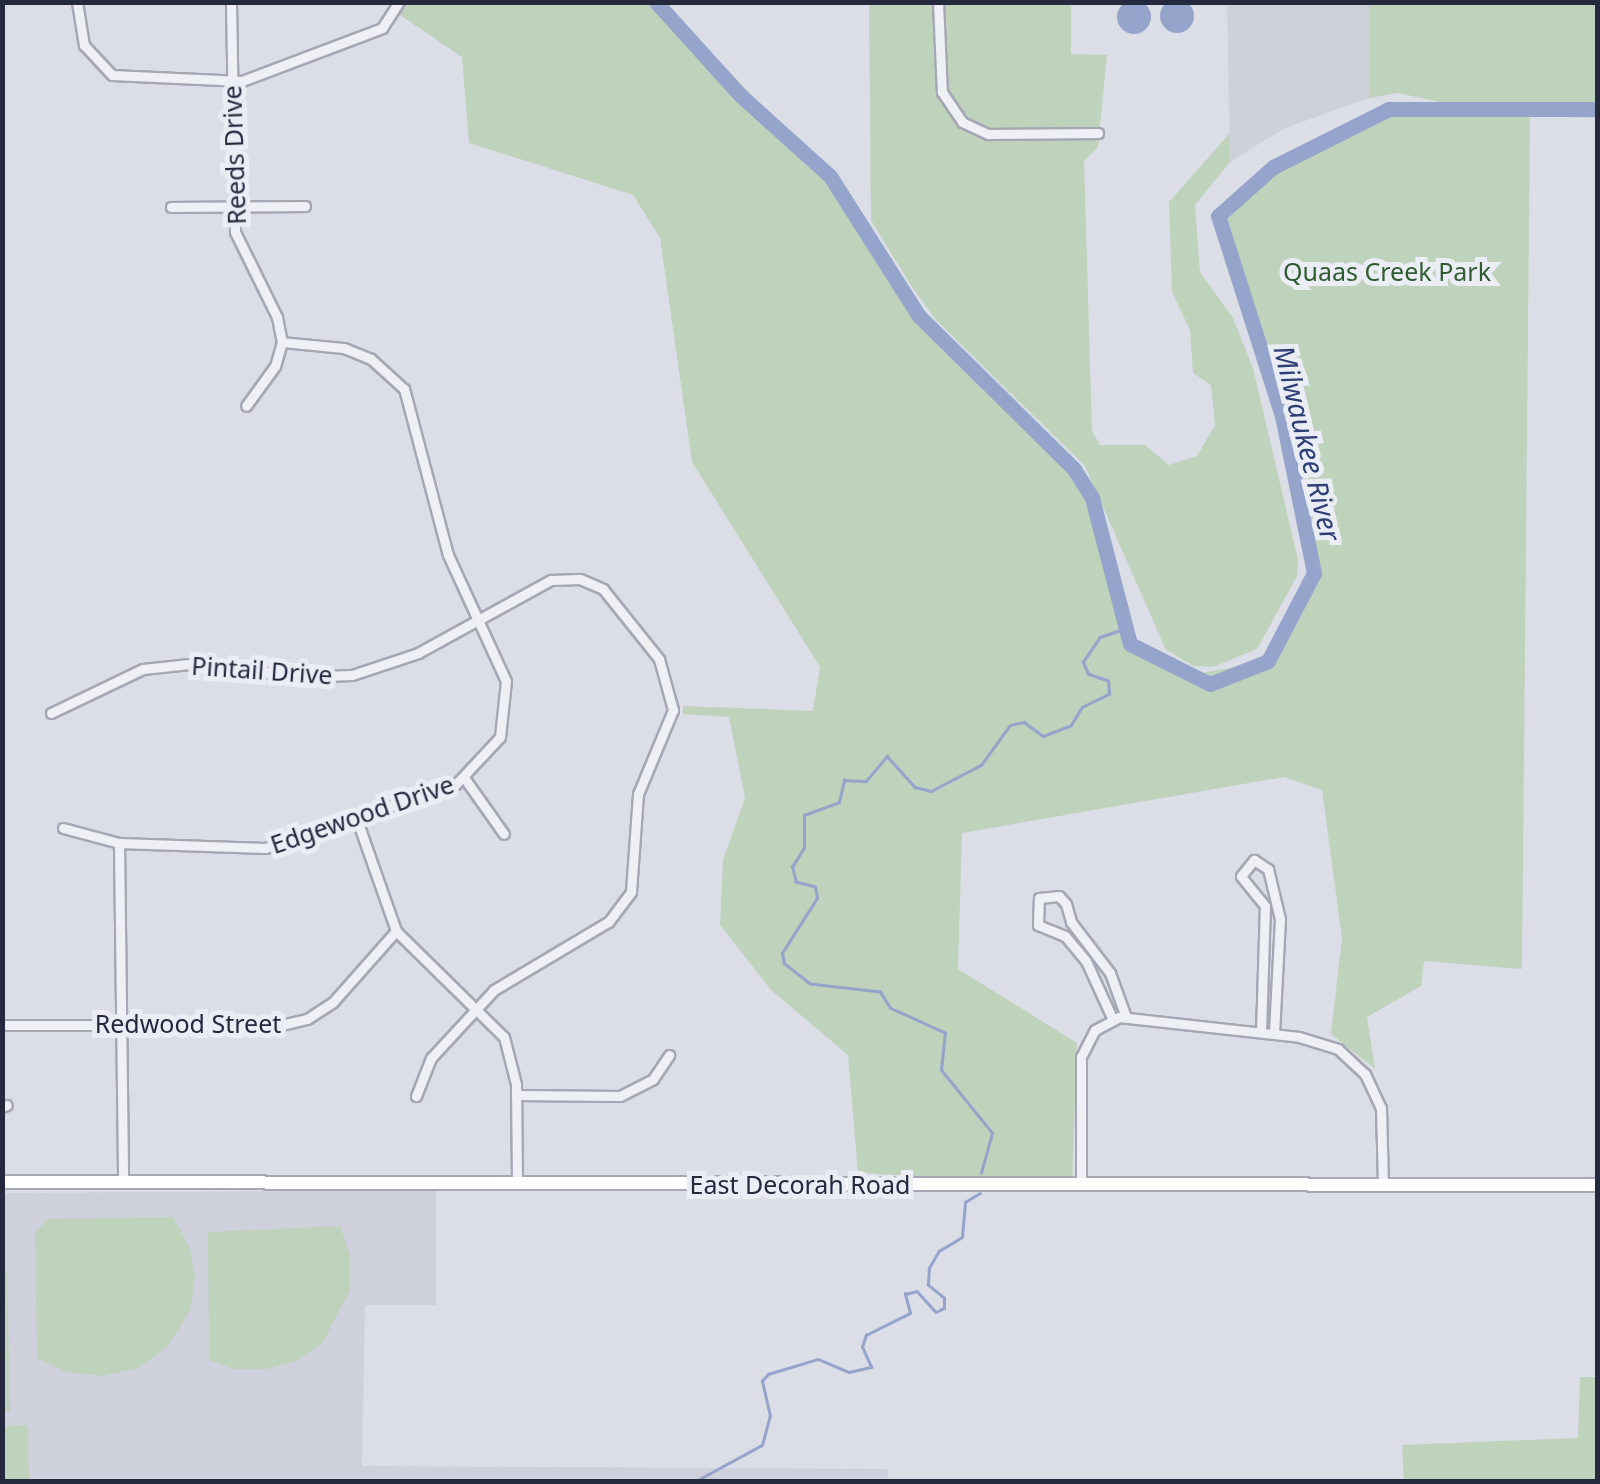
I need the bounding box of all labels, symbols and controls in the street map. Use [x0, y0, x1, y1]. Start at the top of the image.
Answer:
street label: Reeds Drive [217, 85, 251, 225]
park label: Quaas Creek Park [1283, 256, 1491, 286]
water label: Milwaukee River [1267, 342, 1349, 544]
street label: Pintail Drive [190, 650, 334, 690]
street label: Edgewood Drive [266, 769, 458, 859]
street label: Redwood Street [95, 1008, 281, 1038]
street label: East Decorah Road [690, 1169, 910, 1199]

